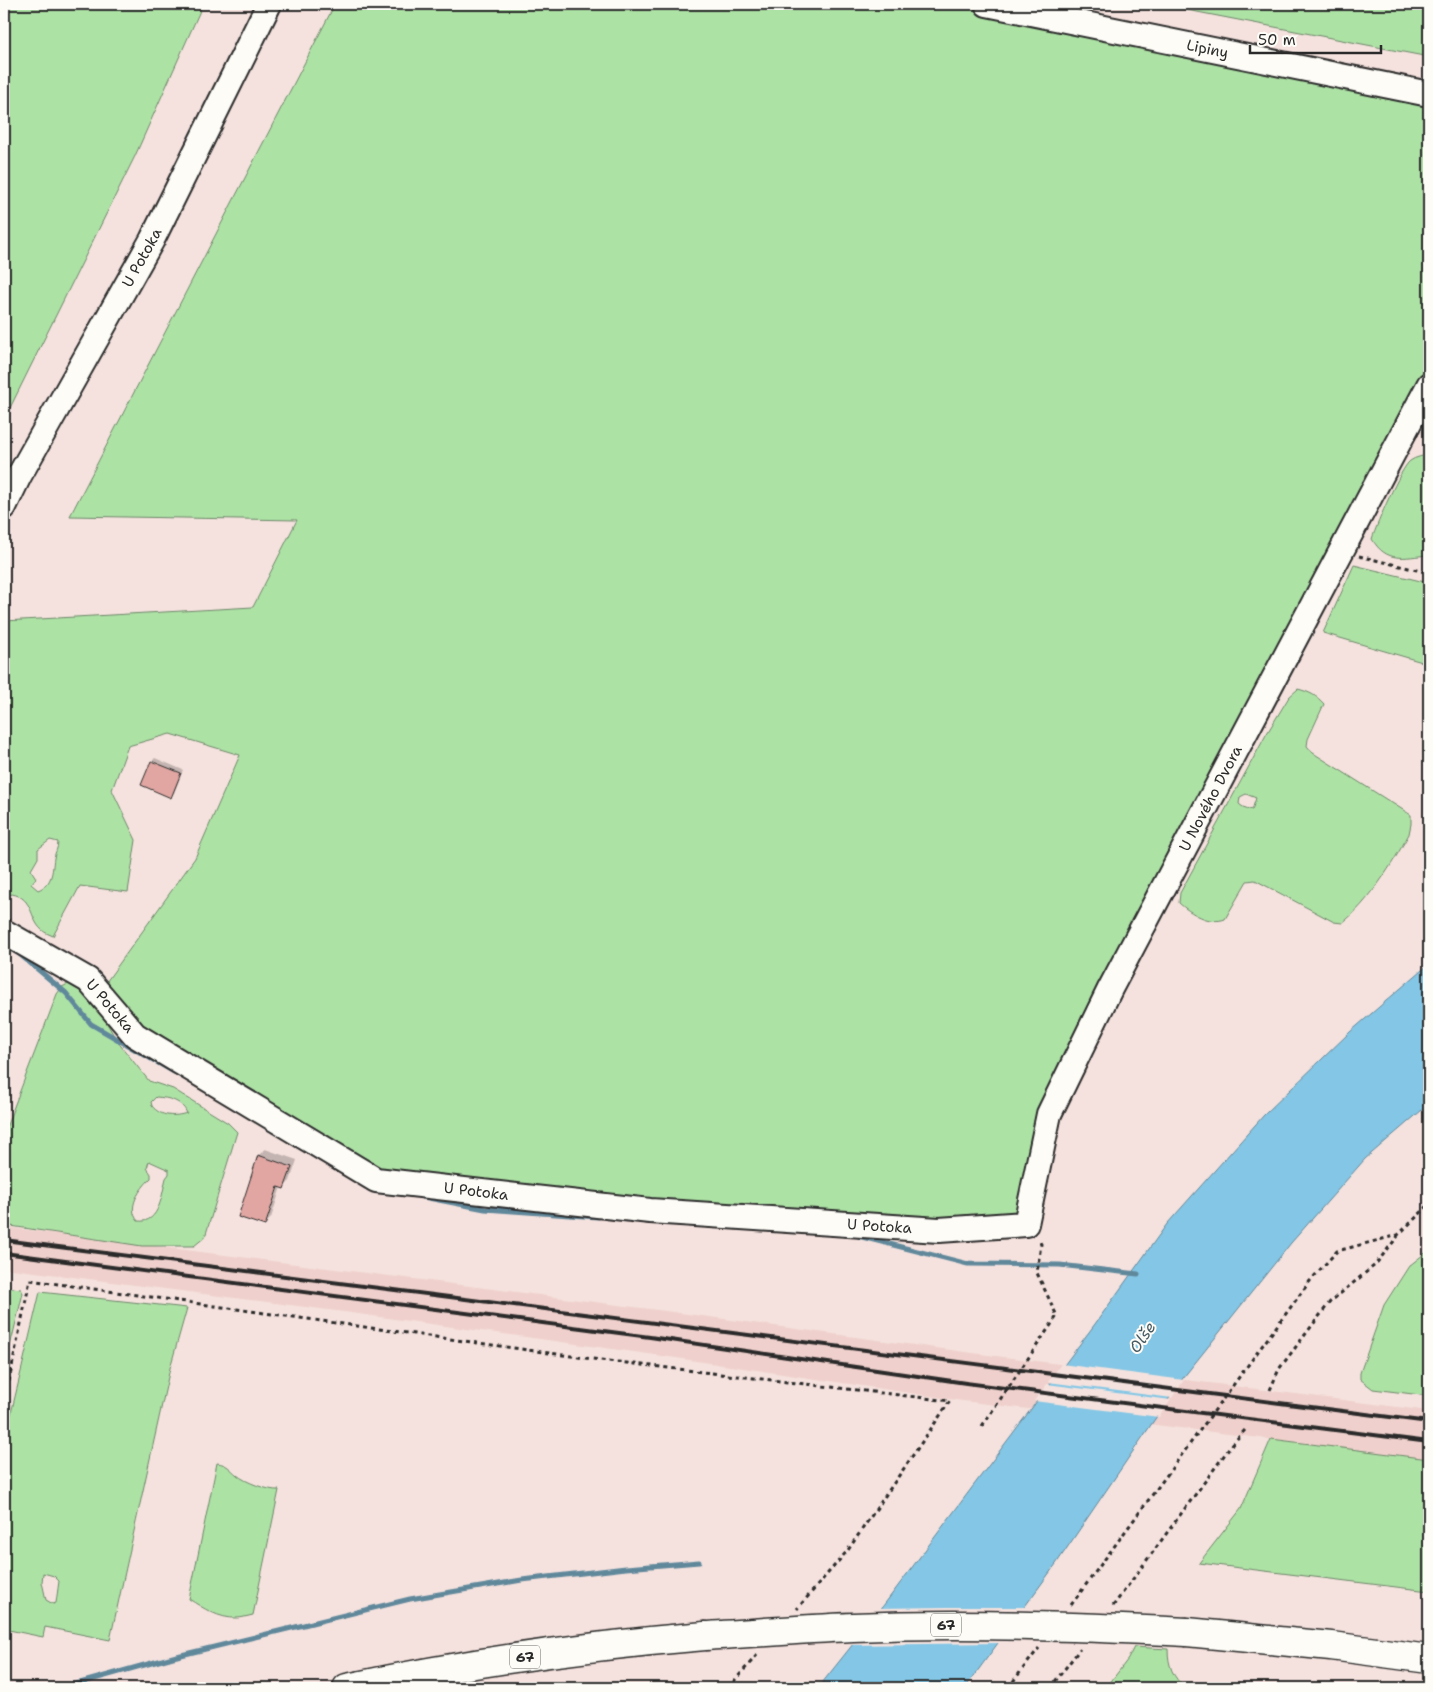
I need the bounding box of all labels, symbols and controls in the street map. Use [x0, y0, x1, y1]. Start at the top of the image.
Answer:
scale bar [1250, 22, 1382, 54]
text: 50 m [1258, 30, 1296, 50]
street label: Lipiny [1185, 35, 1230, 63]
street label: U Potoka [117, 224, 167, 291]
street label: U Nového Dvora [1175, 741, 1247, 855]
street label: U Potoka [82, 975, 139, 1038]
street label: U Potoka [443, 1178, 510, 1205]
street label: U Potoka [846, 1214, 913, 1238]
water label: Olše [1124, 1318, 1160, 1357]
road number: 67 [931, 1614, 961, 1636]
road number: 67 [510, 1645, 540, 1668]

